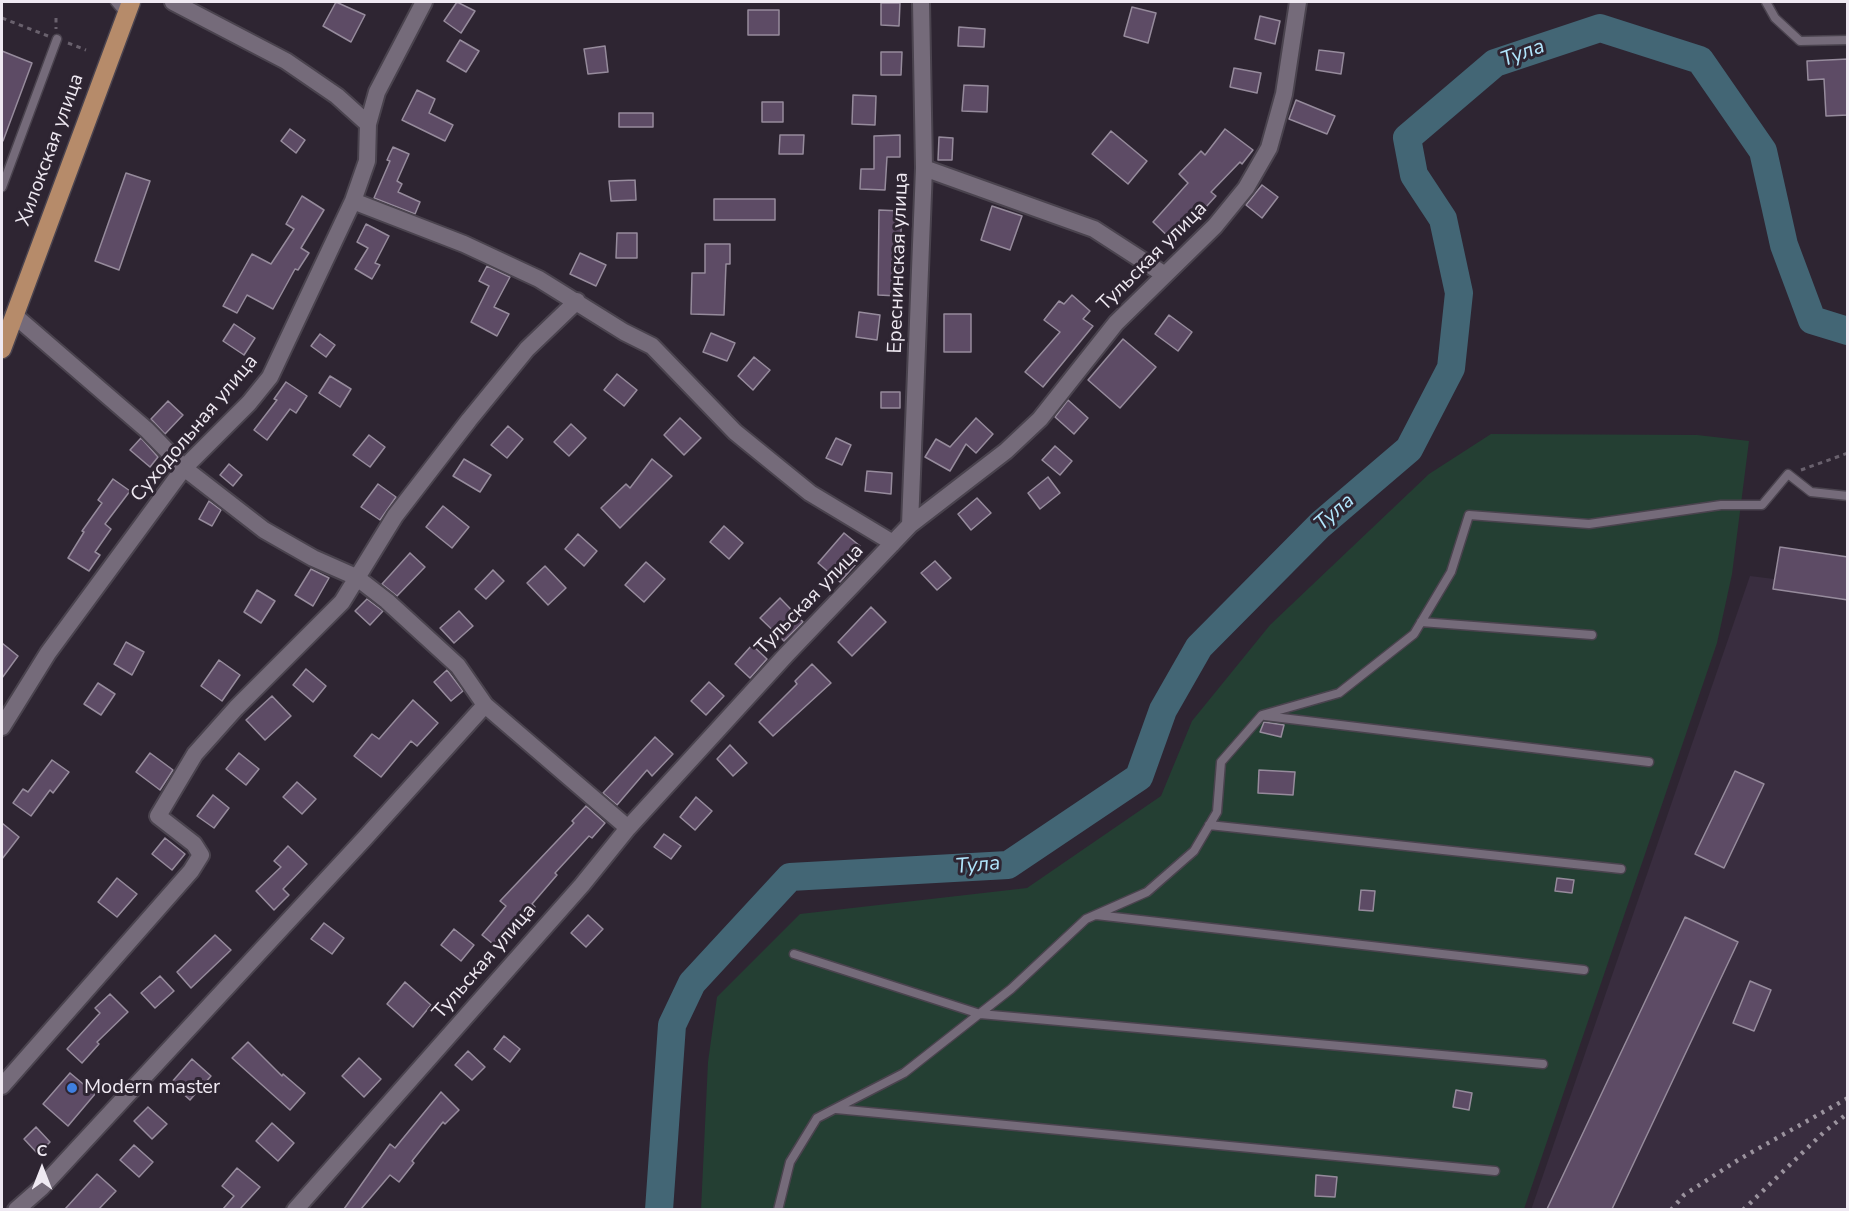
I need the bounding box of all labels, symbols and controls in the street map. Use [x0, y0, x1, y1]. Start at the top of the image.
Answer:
water label: Тула [1498, 34, 1548, 74]
street label: Хилокская улица [12, 71, 90, 229]
street label: Ереснинская улица [884, 172, 914, 354]
street label: Тульская улица [1093, 197, 1213, 317]
street label: Суходольная улица [126, 351, 264, 507]
water label: Тула [1310, 489, 1360, 537]
street label: Тульская улица [751, 539, 869, 661]
water label: Тула [955, 851, 1001, 881]
street label: Тульская улица [428, 899, 542, 1025]
place label: Modern master [84, 1076, 220, 1100]
marker: Modern master [65, 1081, 79, 1095]
north arrow [12, 1139, 72, 1199]
text: С [37, 1140, 47, 1162]

